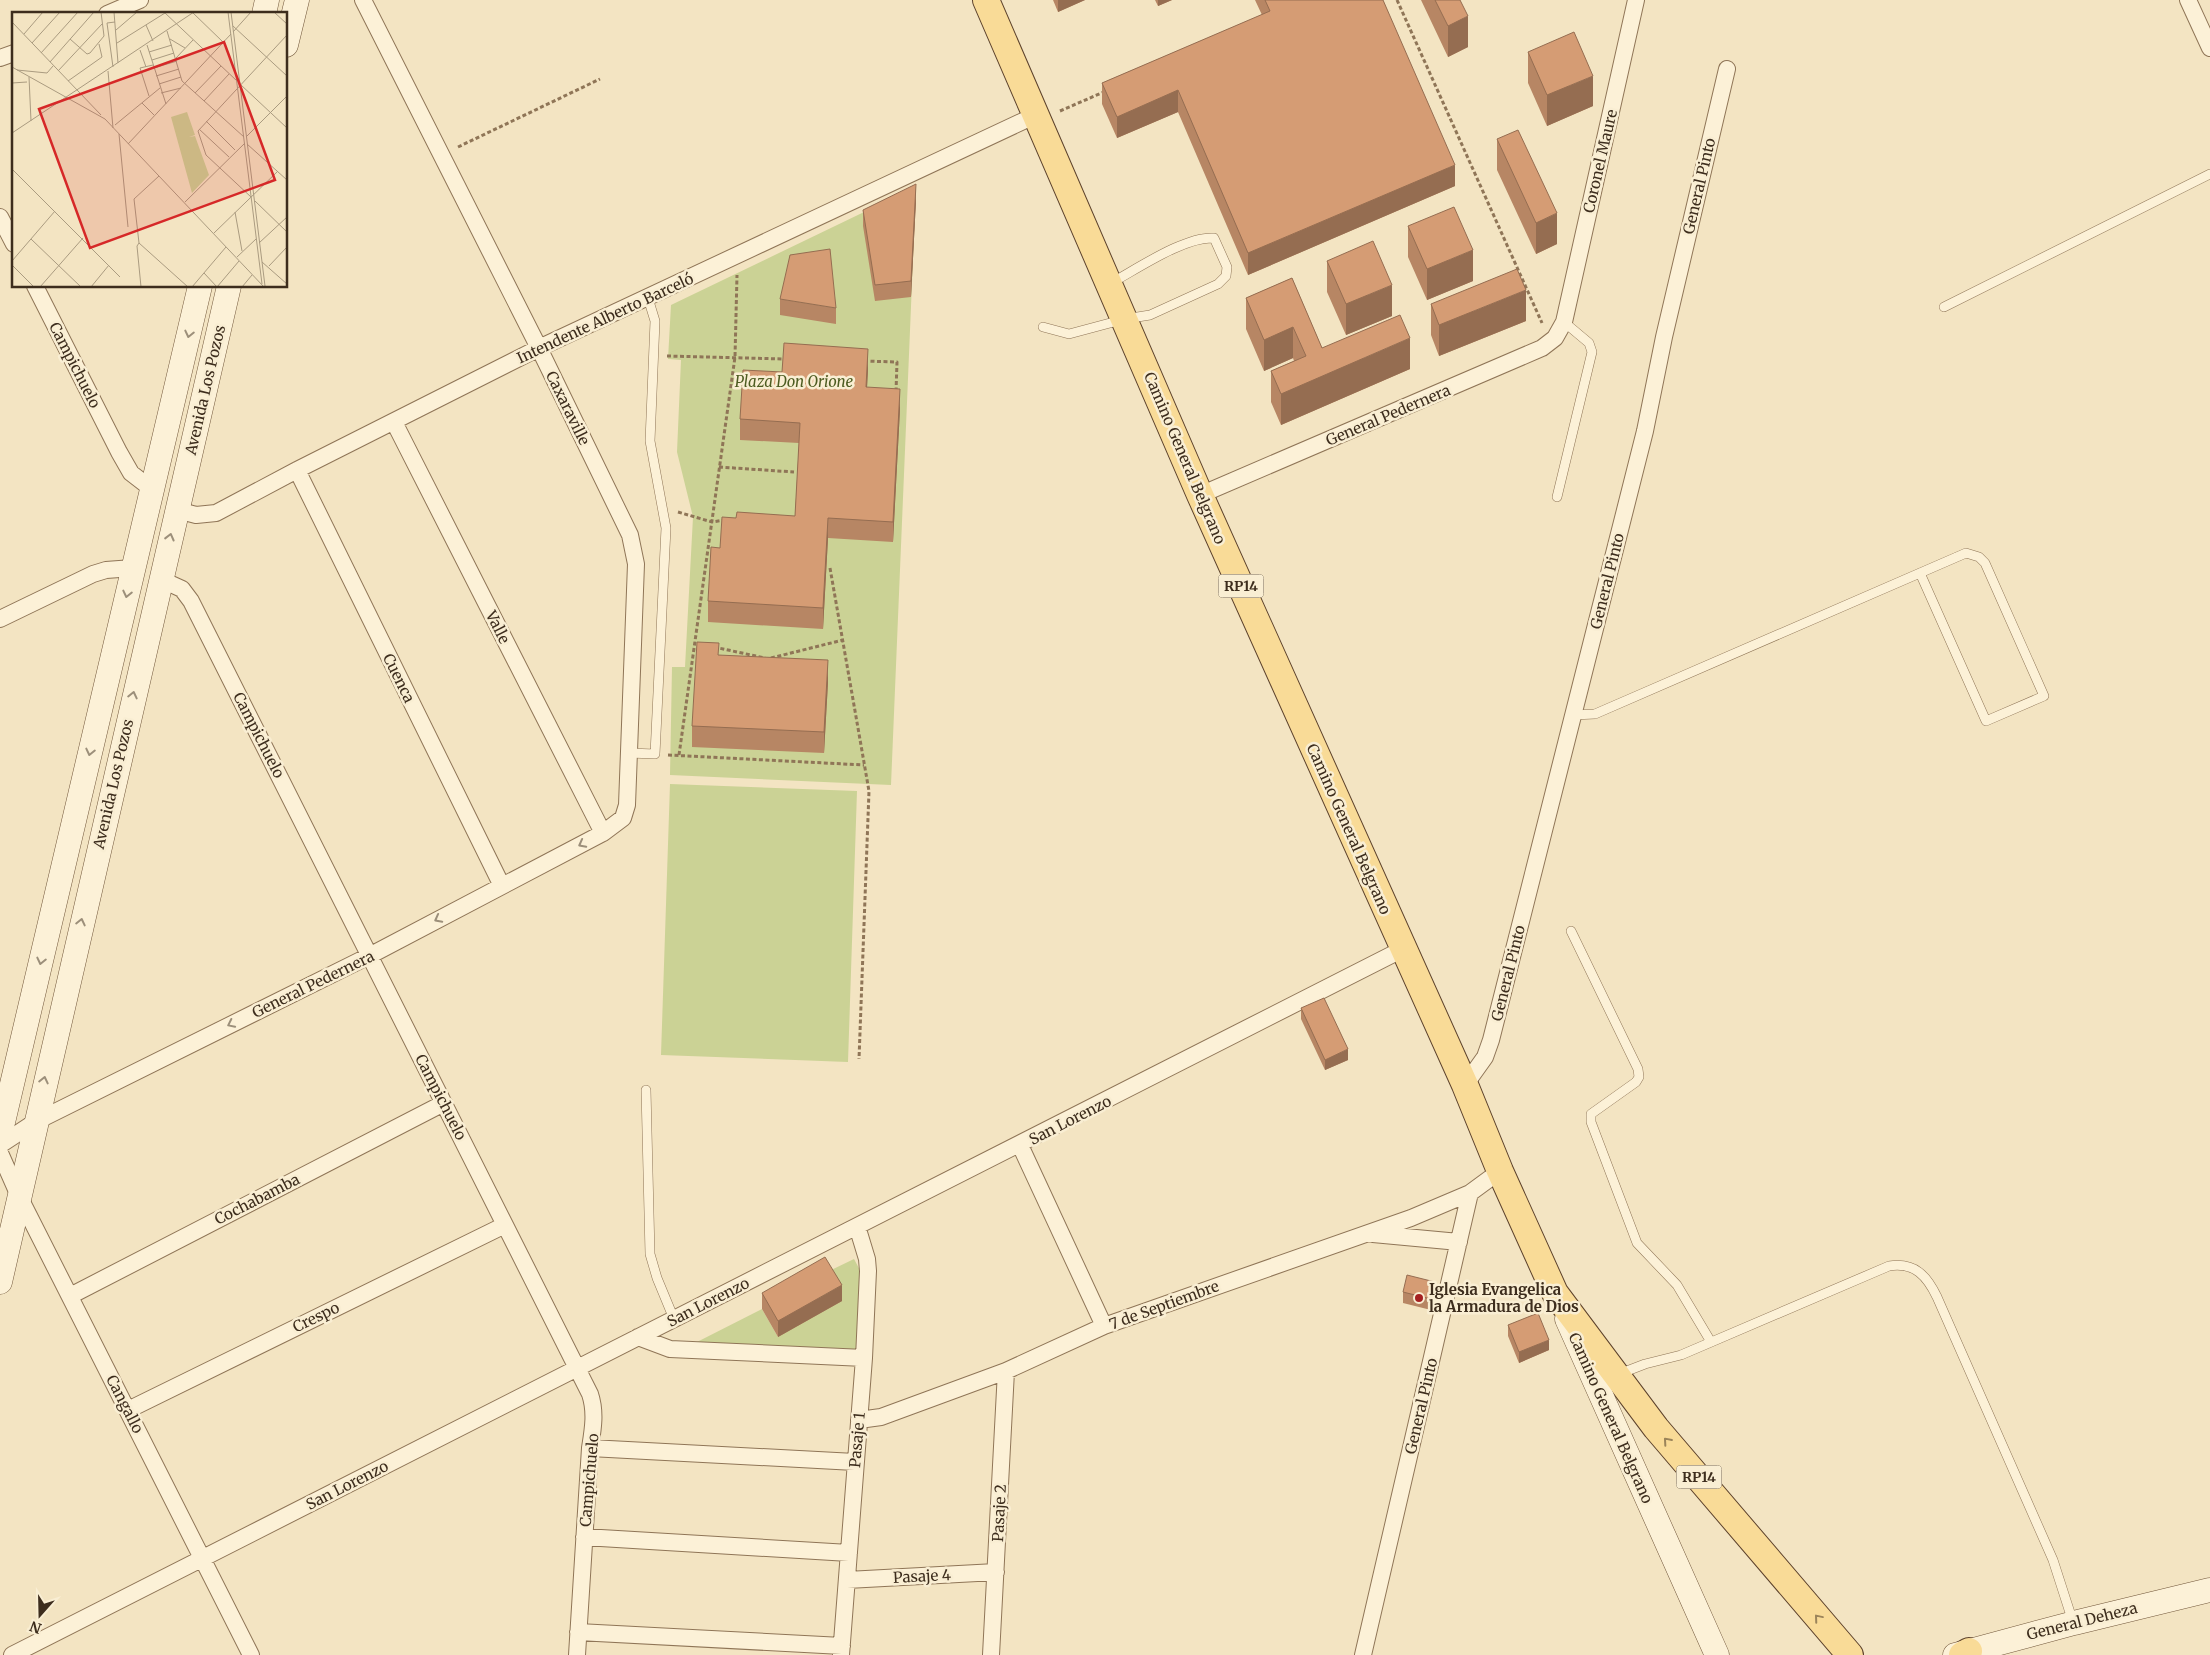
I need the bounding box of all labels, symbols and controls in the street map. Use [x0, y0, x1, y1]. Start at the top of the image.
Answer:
inset map [12, 12, 288, 288]
street label: Coronel Maure [1579, 107, 1621, 215]
street label: General Pinto [1679, 136, 1719, 236]
street label: Intendente Alberto Barceló [514, 269, 697, 367]
street label: Campichuelo [45, 319, 105, 411]
street label: Avenida Los Pozos [181, 323, 229, 458]
one-way arrow [184, 329, 195, 338]
street label: Caxaraville [542, 368, 594, 448]
street label: Camino General Belgrano [1140, 369, 1230, 547]
park label: Plaza Don Orione [735, 372, 854, 391]
street label: General Pedernera [1323, 380, 1453, 450]
street label: General Pinto [1586, 531, 1628, 631]
one-way arrow [164, 533, 175, 542]
road number: RP14 [1218, 574, 1264, 598]
one-way arrow [122, 589, 133, 598]
street label: Valle [481, 606, 514, 647]
street label: Cuenca [379, 650, 419, 706]
street label: Campichuelo [229, 689, 289, 781]
one-way arrow [127, 691, 138, 700]
street label: Avenida Los Pozos [89, 717, 137, 852]
street label: Camino General Belgrano [1303, 741, 1395, 918]
one-way arrow [85, 748, 96, 757]
one-way arrow [578, 838, 587, 848]
one-way arrow [435, 913, 444, 923]
one-way arrow [75, 917, 86, 926]
street label: General Pinto [1487, 923, 1529, 1023]
street label: General Pedernera [249, 946, 377, 1022]
one-way arrow [36, 957, 47, 966]
one-way arrow [227, 1018, 236, 1029]
street label: Campichuelo [411, 1051, 471, 1143]
one-way arrow [38, 1076, 49, 1085]
street label: San Lorenzo [1026, 1091, 1115, 1149]
street label: Cochabamba [211, 1169, 303, 1229]
street label: San Lorenzo [664, 1273, 753, 1331]
street label: 7 de Septiembre [1107, 1276, 1222, 1334]
place label: Iglesia Evangelica la Armadura de Dios [1429, 1280, 1579, 1316]
marker: Iglesia Evangelica la Armadura de Dios [1413, 1292, 1425, 1304]
street label: Crespo [290, 1297, 343, 1336]
street label: Camino General Belgrano [1565, 1330, 1657, 1507]
street label: General Pinto [1401, 1356, 1441, 1456]
street label: Cangallo [102, 1372, 148, 1437]
street label: Pasaje 1 [845, 1411, 869, 1469]
street label: Campichuelo [575, 1432, 603, 1528]
one-way arrow [1664, 1437, 1673, 1446]
street label: San Lorenzo [303, 1456, 392, 1514]
road number: RP14 [1676, 1465, 1722, 1488]
street label: Pasaje 2 [988, 1484, 1010, 1542]
street label: Pasaje 4 [892, 1565, 952, 1587]
north arrow [15, 1590, 65, 1640]
street label: General Deheza [2025, 1598, 2139, 1644]
one-way arrow [1815, 1615, 1824, 1624]
text: N [27, 1617, 44, 1638]

